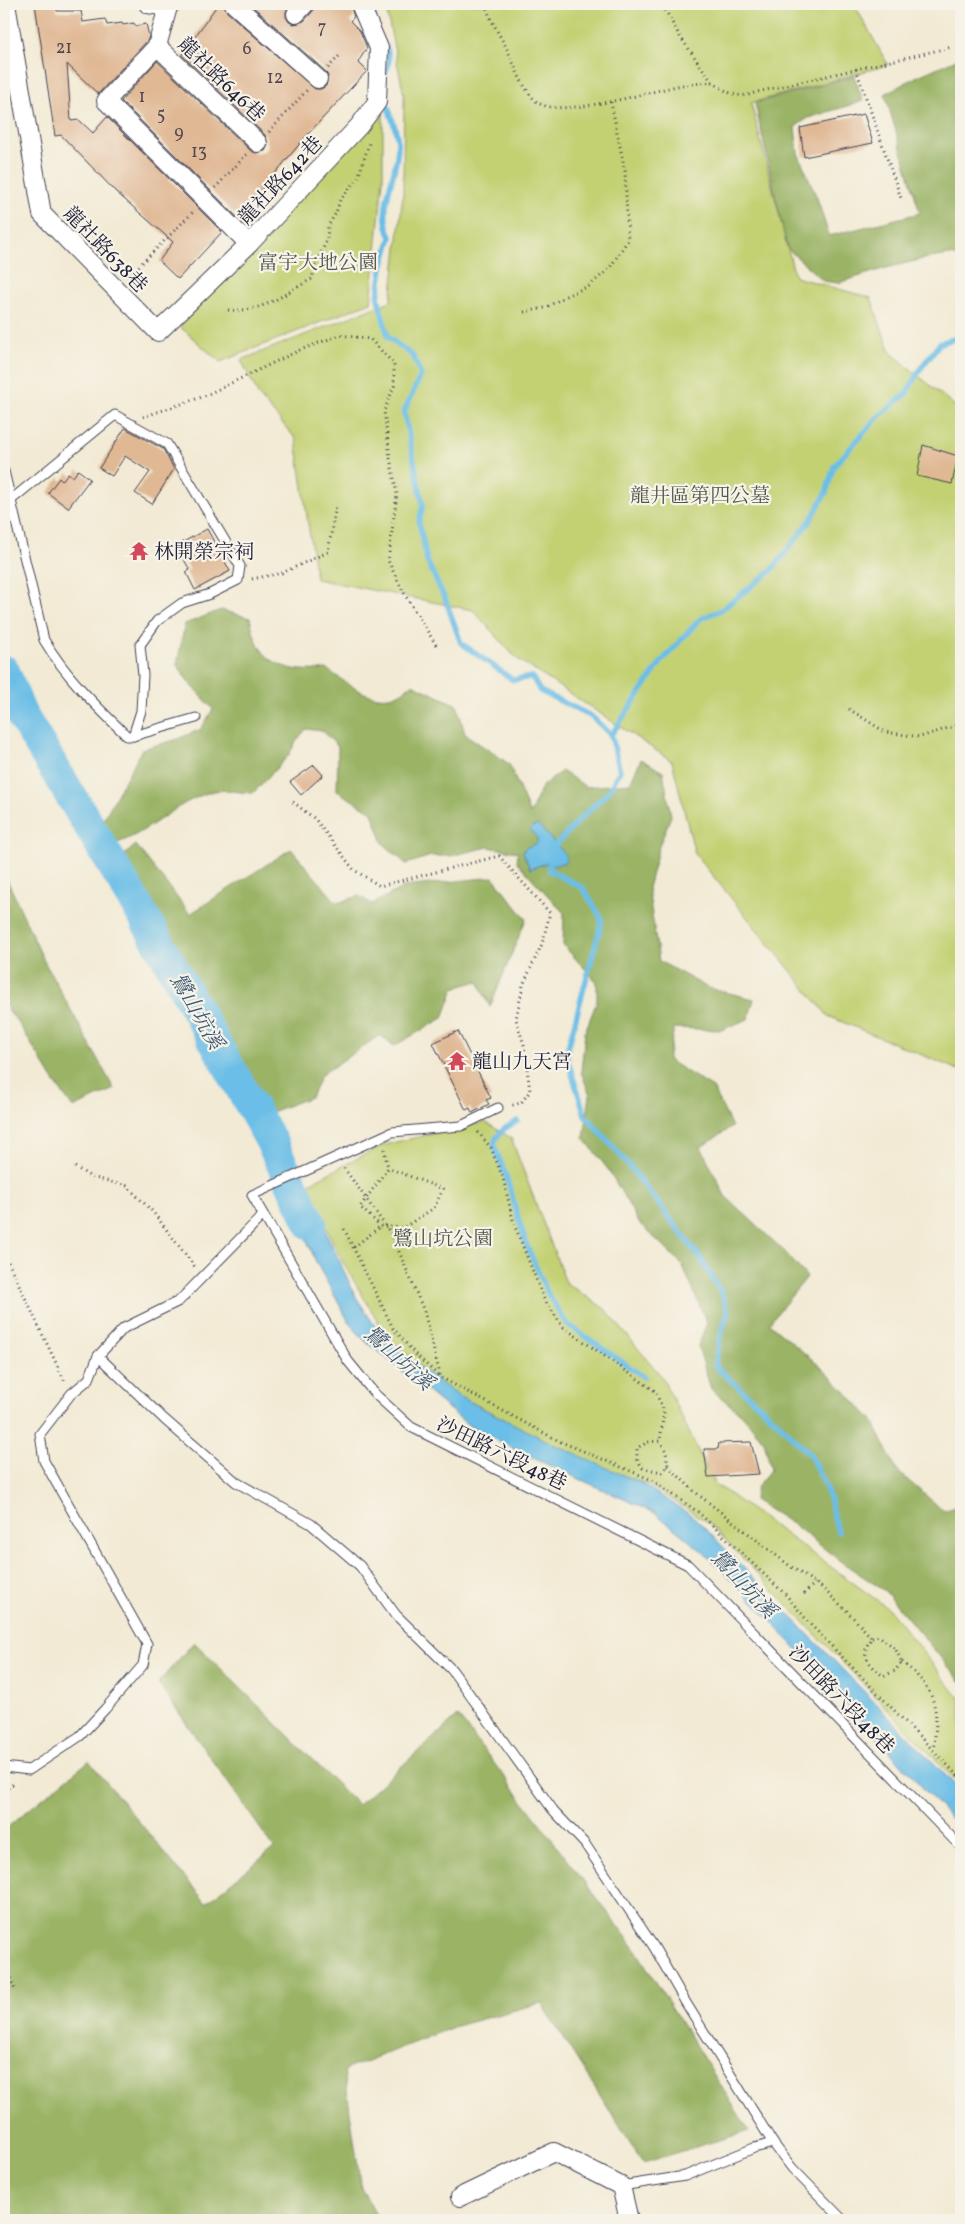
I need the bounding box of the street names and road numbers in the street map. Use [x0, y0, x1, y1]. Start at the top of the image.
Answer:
street label: 龍社路646巷 [171, 32, 270, 129]
street label: 龍社路642巷 [233, 131, 330, 232]
street label: 龍社路638巷 [56, 201, 153, 300]
street label: 沙田路六段48巷 [431, 1411, 571, 1498]
street label: 沙田路六段48巷 [781, 1640, 900, 1761]

